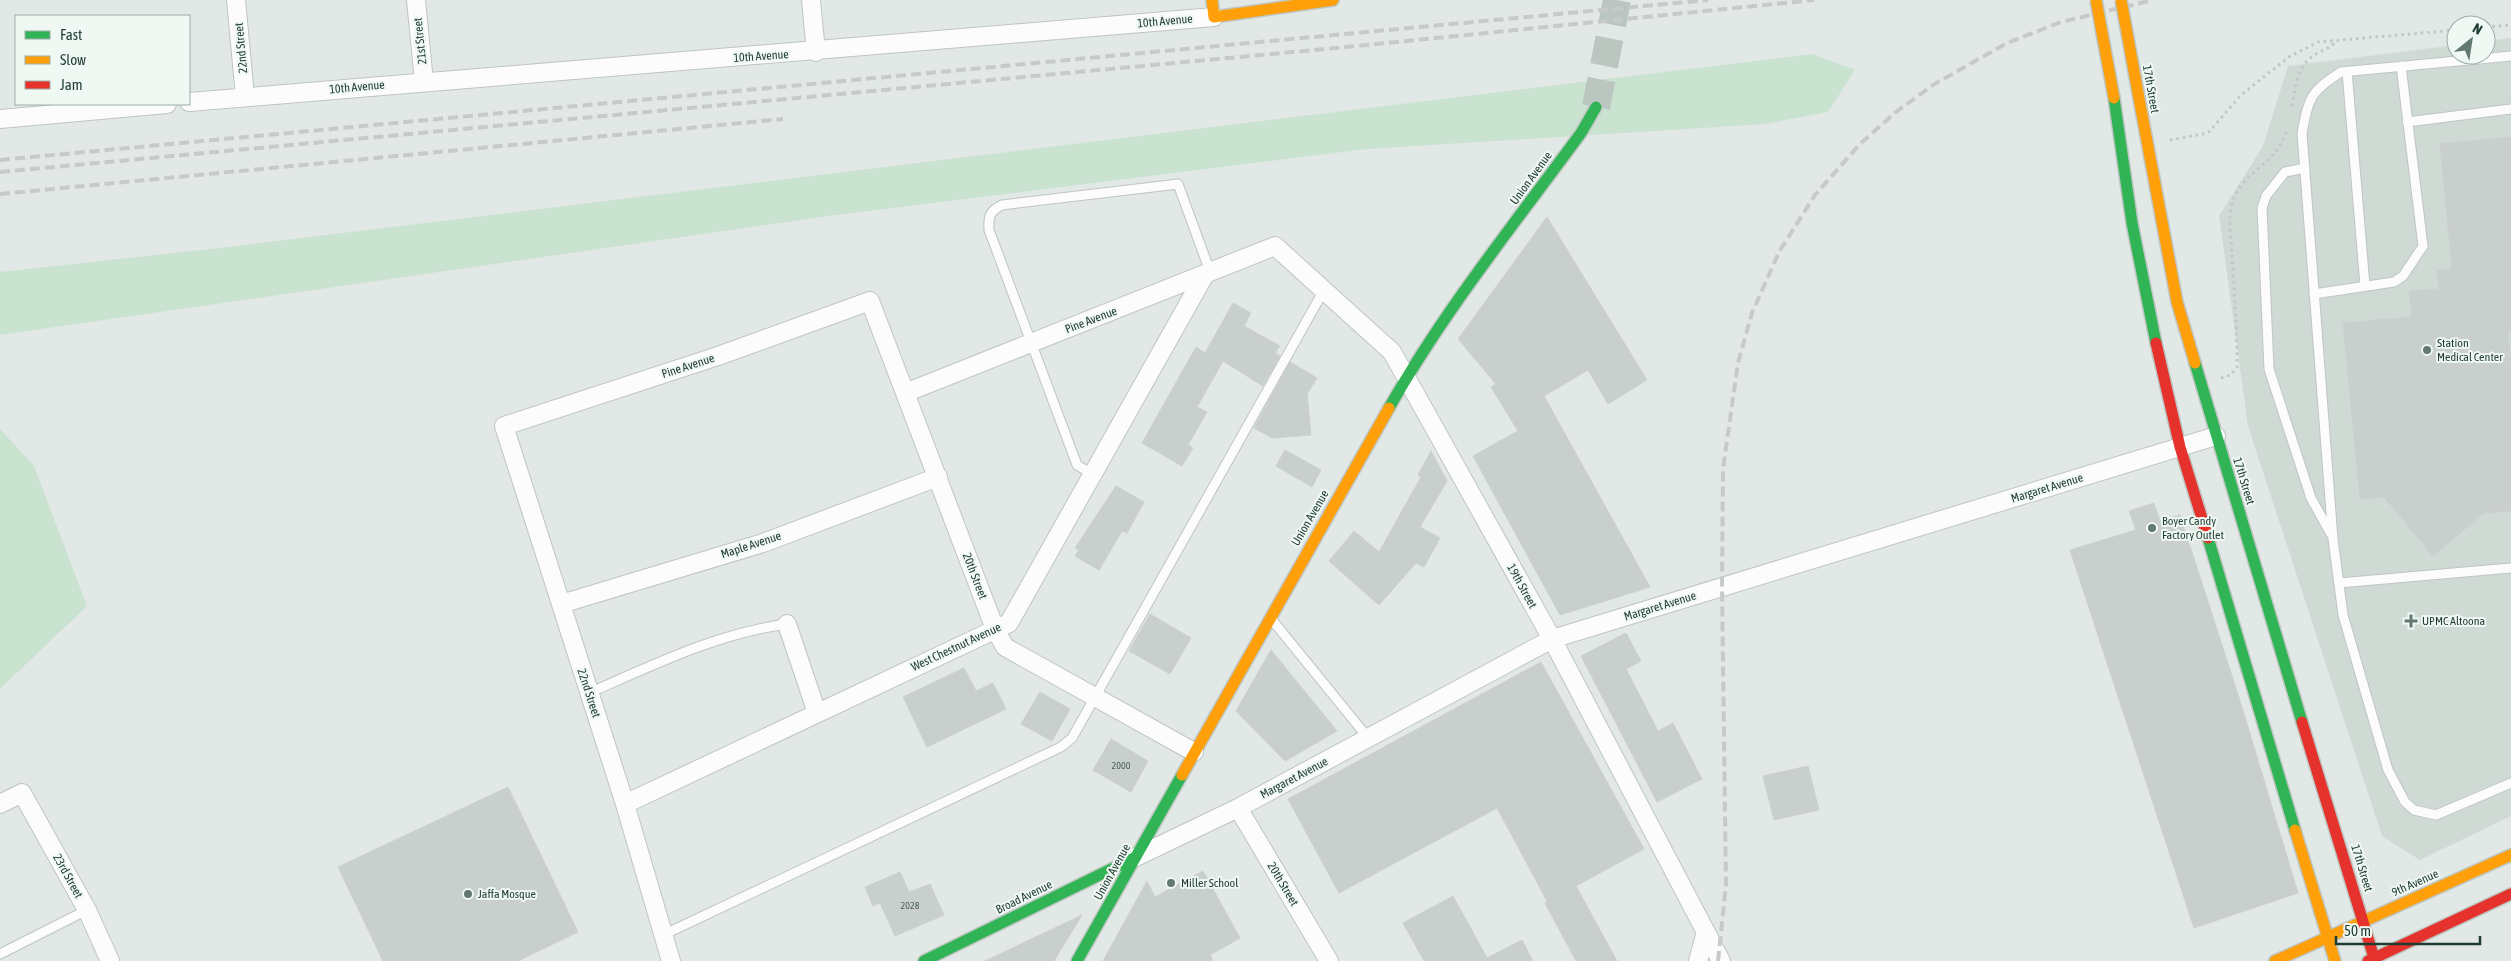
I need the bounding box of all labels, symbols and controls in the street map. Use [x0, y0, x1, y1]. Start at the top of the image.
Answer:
street label: 10th Avenue [1137, 12, 1193, 30]
legend [15, 15, 190, 105]
north arrow [2446, 15, 2496, 65]
street label: 21st Street [411, 16, 429, 65]
text: N [2470, 20, 2485, 38]
street label: 22nd Street [232, 22, 250, 74]
text: Fast [60, 26, 82, 43]
street label: 10th Avenue [733, 47, 789, 65]
text: Slow [60, 51, 86, 68]
street label: 17th Street [2140, 64, 2162, 115]
text: Jam [60, 76, 83, 93]
street label: 10th Avenue [329, 78, 385, 96]
street label: Union Avenue [1507, 149, 1555, 207]
street label: Pine Avenue [1063, 304, 1119, 336]
place label: Station Medical Center [2437, 336, 2503, 364]
marker: Station Medical Center [2421, 344, 2433, 356]
street label: Pine Avenue [660, 351, 716, 381]
street label: 17th Street [2230, 456, 2258, 507]
street label: Margaret Avenue [2009, 470, 2085, 506]
street label: Union Avenue [1288, 488, 1332, 548]
place label: Boyer Candy Factory Outlet [2162, 514, 2224, 542]
marker: Boyer Candy Factory Outlet [2146, 522, 2158, 534]
street label: Maple Avenue [719, 529, 783, 561]
street label: 20th Street [960, 551, 990, 602]
street label: 19th Street [1504, 561, 1540, 611]
street label: Margaret Avenue [1622, 588, 1698, 624]
marker: UPMC Altoona [2404, 614, 2418, 628]
place label: UPMC Altoona [2422, 614, 2485, 628]
street label: West Chestnut Avenue [909, 620, 1003, 674]
street label: 22nd Street [574, 667, 604, 720]
street label: Margaret Avenue [1258, 754, 1330, 802]
house number: 2000 [1112, 760, 1131, 771]
street label: Union Avenue [1091, 841, 1133, 903]
street label: 17th Street [2348, 843, 2376, 894]
street label: 23rd Street [50, 851, 86, 901]
street label: 20th Street [1265, 860, 1302, 909]
street label: 9th Avenue [2389, 866, 2441, 900]
place label: Miller School [1181, 876, 1239, 890]
street label: Broad Avenue [994, 877, 1054, 917]
marker: Miller School [1165, 877, 1177, 889]
place label: Jaffa Mosque [478, 887, 536, 901]
marker: Jaffa Mosque [462, 888, 474, 900]
house number: 2028 [901, 900, 920, 911]
scale bar [2336, 914, 2480, 946]
text: 50 m [2344, 922, 2371, 939]

